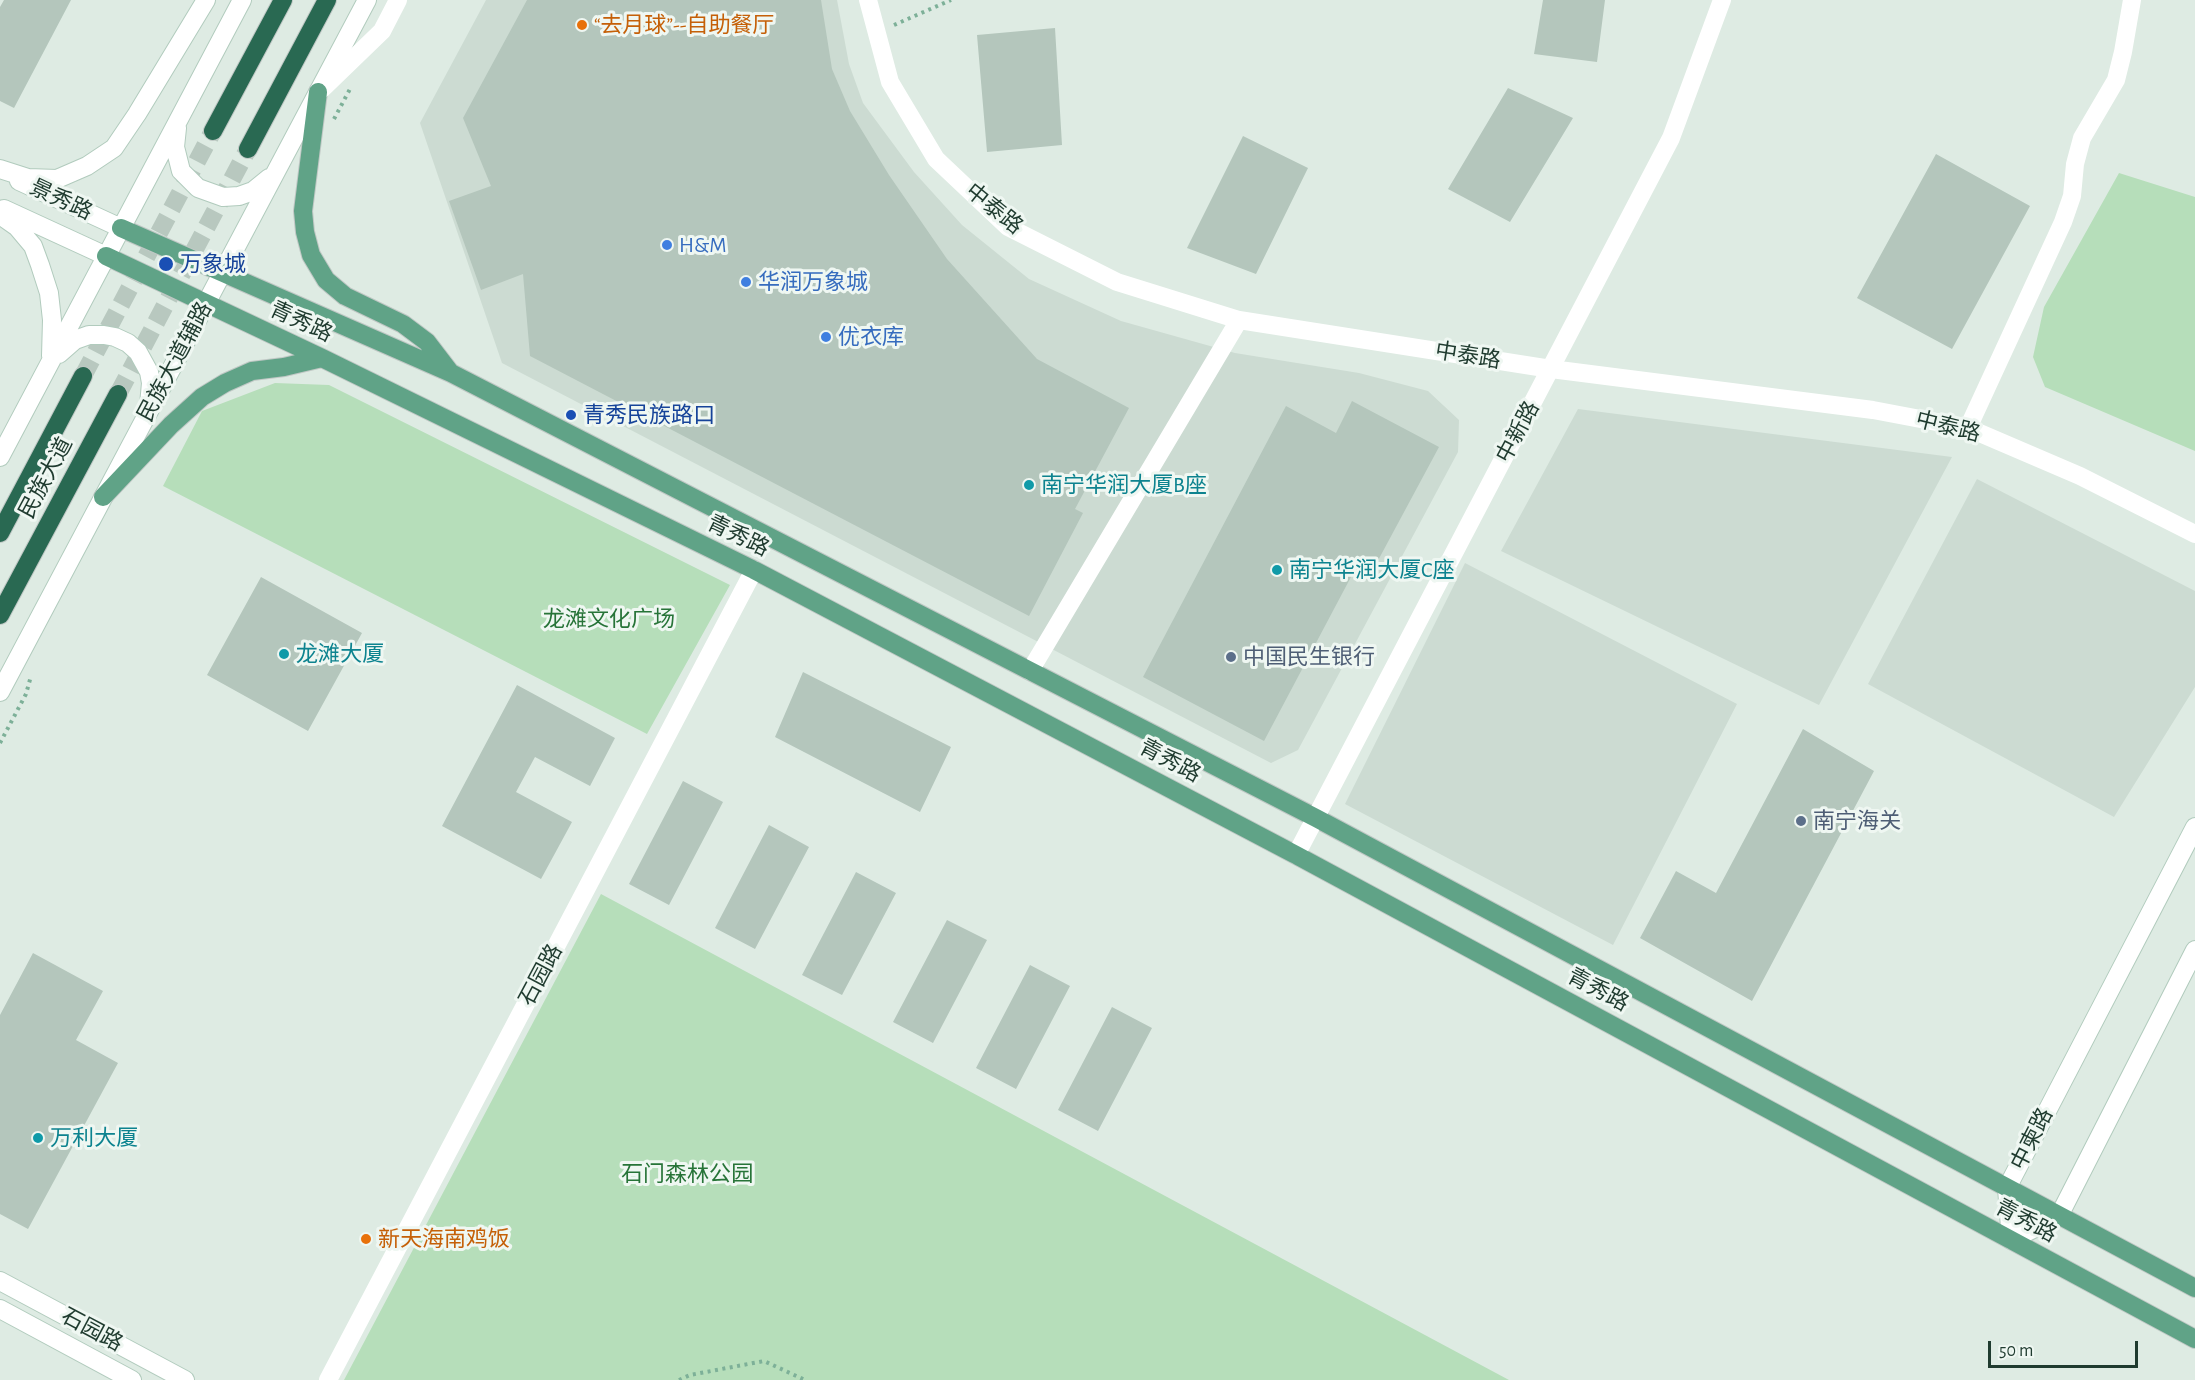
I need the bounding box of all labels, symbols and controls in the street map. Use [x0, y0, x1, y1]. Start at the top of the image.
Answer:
place label: “去月球”--自助餐厅 [594, 12, 775, 38]
marker: “去月球”--自助餐厅 [575, 18, 589, 32]
street label: 景秀路 [26, 174, 96, 226]
street label: 中泰路 [960, 178, 1028, 240]
place label: H&M [679, 232, 727, 258]
marker: H&M [660, 238, 674, 252]
place label: 万象城 [180, 251, 246, 277]
marker: 万象城 [157, 255, 175, 273]
place label: 华润万象城 [758, 269, 868, 295]
marker: 华润万象城 [739, 275, 753, 289]
street label: 青秀路 [266, 296, 336, 348]
street label: 民族大道辅路 [132, 298, 218, 426]
place label: 优衣库 [838, 324, 904, 350]
marker: 优衣库 [819, 330, 833, 344]
street label: 中泰路 [1433, 338, 1503, 374]
street label: 中新路 [1491, 397, 1545, 467]
place label: 青秀民族路口 [583, 402, 715, 428]
street label: 中泰路 [1913, 406, 1983, 448]
marker: 青秀民族路口 [564, 408, 578, 422]
street label: 民族大道 [14, 433, 78, 523]
place label: 南宁华润大厦B座 [1041, 472, 1207, 498]
marker: 南宁华润大厦B座 [1022, 478, 1036, 492]
street label: 青秀路 [703, 510, 773, 562]
place label: 南宁华润大厦C座 [1289, 557, 1454, 583]
marker: 南宁华润大厦C座 [1270, 563, 1284, 577]
park label: 龙滩文化广场 [543, 606, 675, 632]
place label: 龙滩大厦 [296, 641, 384, 667]
place label: 中国民生银行 [1243, 644, 1375, 670]
marker: 龙滩大厦 [277, 647, 291, 661]
marker: 中国民生银行 [1224, 650, 1238, 664]
street label: 青秀路 [1135, 734, 1205, 788]
place label: 南宁海关 [1813, 808, 1901, 834]
marker: 南宁海关 [1794, 814, 1808, 828]
street label: 石园路 [514, 940, 568, 1010]
street label: 青秀路 [1563, 963, 1633, 1017]
street label: 中柬路 [2005, 1104, 2059, 1174]
place label: 万利大厦 [50, 1125, 138, 1151]
marker: 万利大厦 [31, 1131, 45, 1145]
park label: 石门森林公园 [621, 1161, 753, 1187]
street label: 青秀路 [1991, 1194, 2061, 1248]
place label: 新天海南鸡饭 [378, 1226, 510, 1252]
marker: 新天海南鸡饭 [359, 1232, 373, 1246]
street label: 石园路 [57, 1303, 127, 1357]
scale bar [1991, 1329, 2141, 1367]
text: 50 m [1999, 1342, 2033, 1360]

